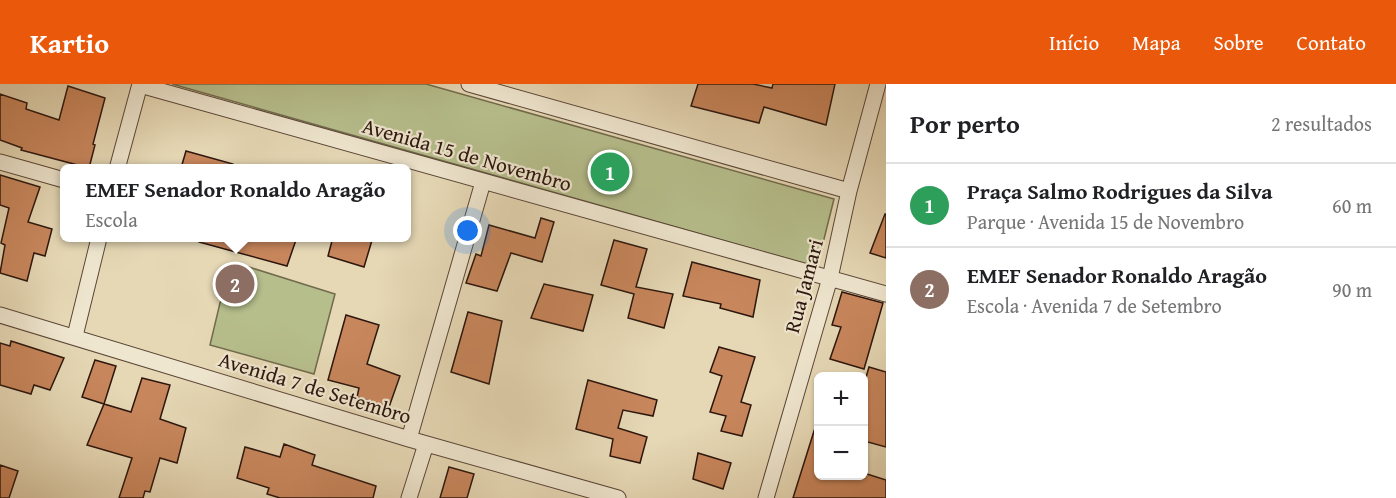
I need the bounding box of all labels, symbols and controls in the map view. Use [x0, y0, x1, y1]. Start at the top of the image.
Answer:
text: Kartio [30, 22, 109, 63]
text: Início [1049, 27, 1099, 58]
text: Mapa [1132, 27, 1181, 58]
text: Sobre [1214, 27, 1264, 58]
text: Contato [1297, 27, 1366, 58]
text: Por perto [910, 104, 1020, 143]
text: 2 resultados [1271, 109, 1372, 138]
street label: Avenida 15 de Novembro [359, 110, 575, 199]
pin: 1 [590, 150, 630, 194]
popup [60, 164, 411, 242]
text: EMEF Senador Ronaldo Aragão [85, 173, 386, 205]
text: Praça Salmo Rodrigues da Silva [967, 175, 1273, 207]
text: 1 [924, 191, 935, 220]
text: 60 m [1332, 191, 1372, 220]
text: Escola [85, 205, 138, 234]
text: Parque · Avenida 15 de Novembro [967, 207, 1244, 236]
your location [453, 216, 482, 245]
street label: Rua Jamari [776, 235, 831, 336]
text: EMEF Senador Ronaldo Aragão [967, 259, 1267, 291]
pin: 2 [216, 262, 254, 306]
text: 2 [924, 275, 935, 304]
text: 90 m [1332, 275, 1372, 304]
text: Escola · Avenida 7 de Setembro [967, 291, 1222, 320]
street label: Avenida 7 de Setembro [215, 343, 415, 432]
map controls [814, 372, 868, 480]
button: + [814, 372, 868, 426]
button: − [814, 426, 868, 480]

